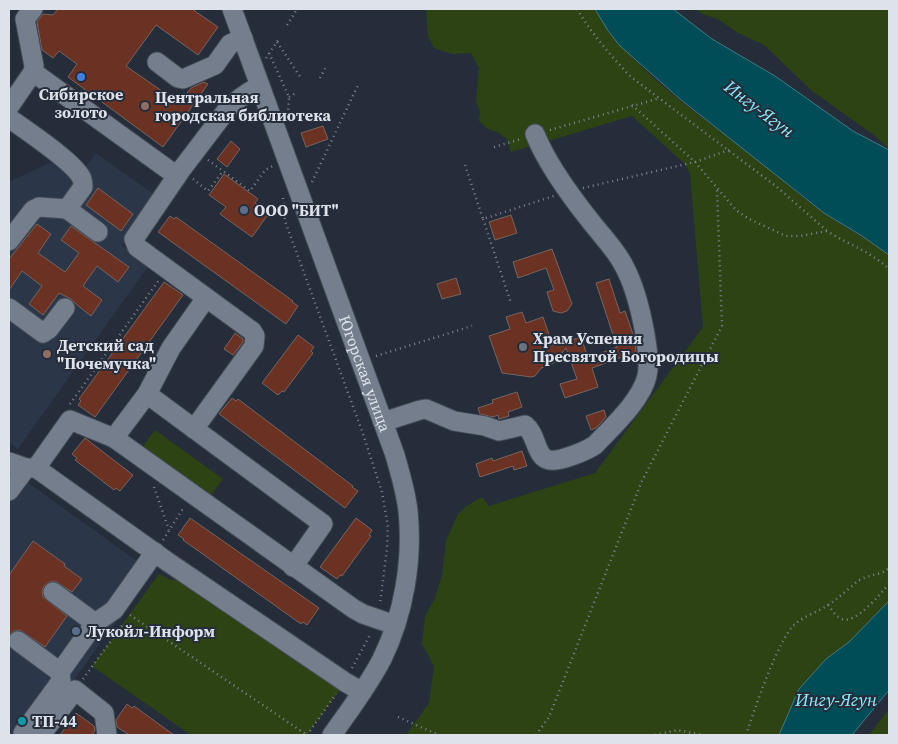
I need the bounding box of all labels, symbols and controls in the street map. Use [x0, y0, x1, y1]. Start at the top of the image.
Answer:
marker: Сибирское золото [75, 71, 87, 83]
water label: Ингу-Ягун [718, 73, 800, 144]
place label: Сибирское золото [39, 83, 123, 123]
place label: Центральная городская библиотека [155, 86, 331, 126]
marker: Центральная городская библиотека [139, 100, 151, 112]
place label: ООО "БИТ" [254, 199, 339, 221]
marker: ООО "БИТ" [238, 204, 250, 216]
street label: Югорская улица [334, 312, 397, 436]
place label: Храм Успения Пресвятой Богородицы [533, 327, 719, 367]
place label: Детский сад "Почемучка" [57, 334, 156, 374]
marker: Храм Успения Пресвятой Богородицы [517, 341, 529, 353]
marker: Детский сад "Почемучка" [41, 348, 53, 360]
place label: Лукойл-Информ [86, 620, 215, 642]
marker: Лукойл-Информ [70, 625, 82, 637]
water label: Ингу-Ягун [794, 687, 878, 712]
place label: ТП-44 [32, 710, 77, 732]
marker: ТП-44 [16, 715, 28, 727]

